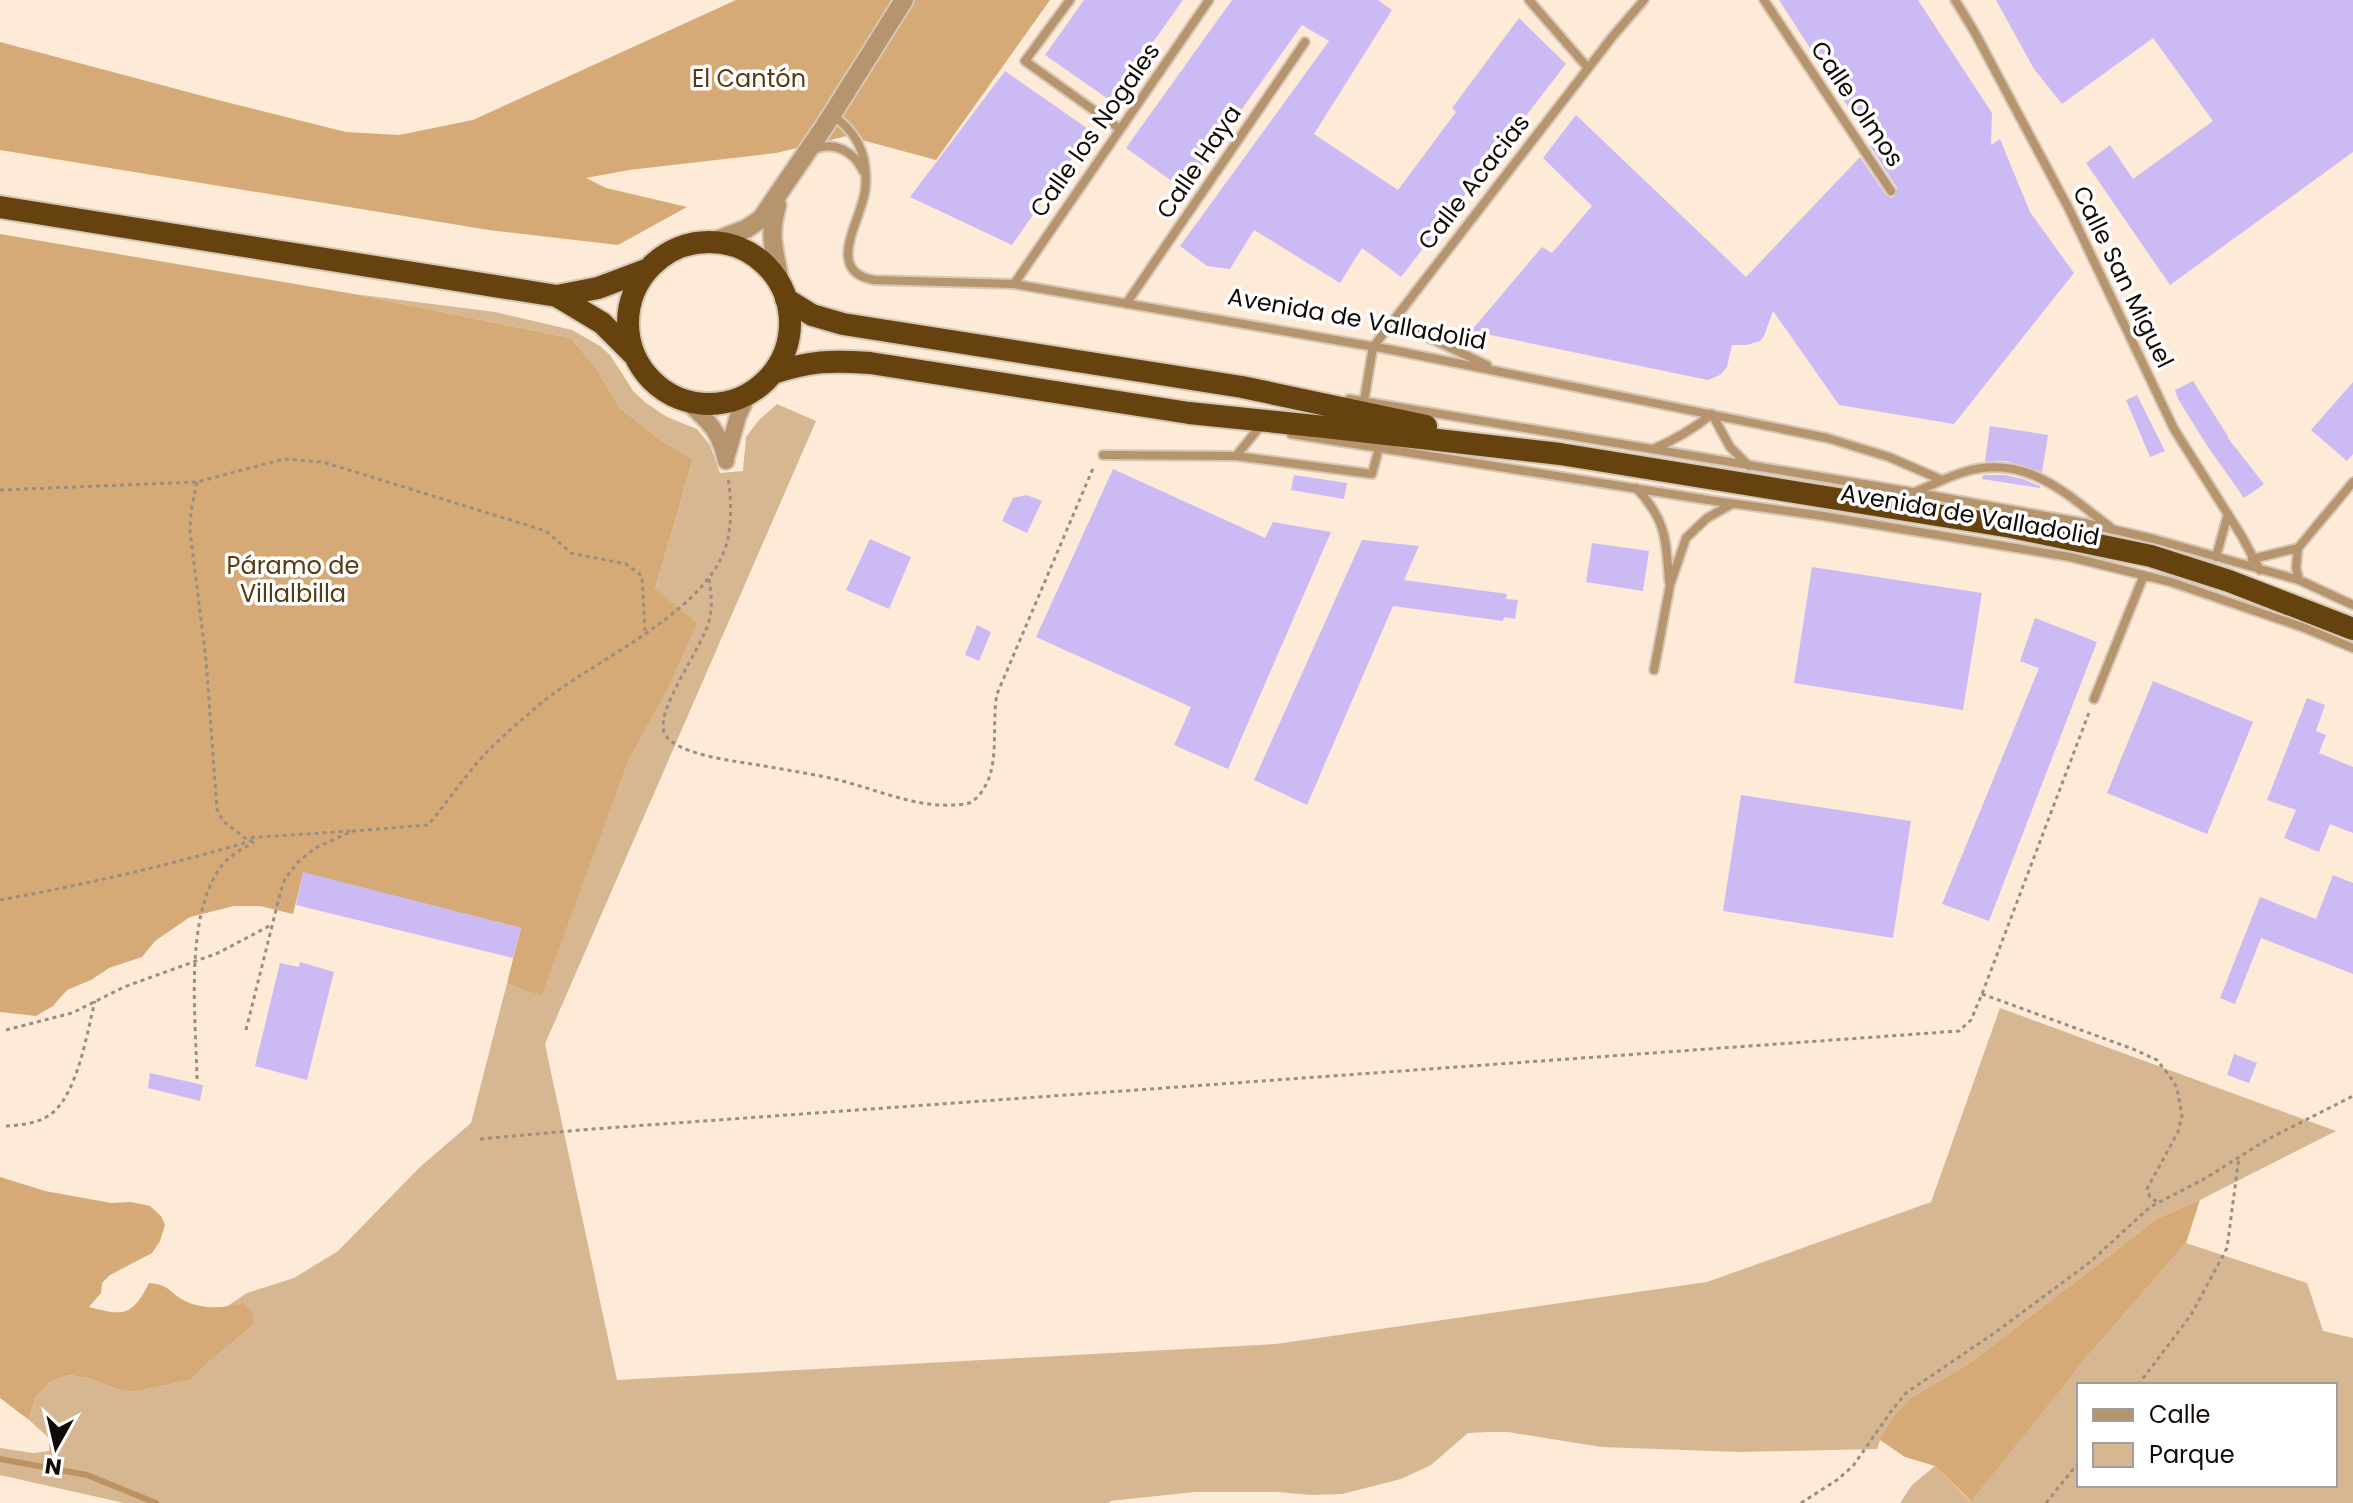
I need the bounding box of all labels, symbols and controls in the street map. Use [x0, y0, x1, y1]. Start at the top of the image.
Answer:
street label: Calle Olmos [1803, 34, 1912, 173]
street label: Calle los Nogales [1022, 36, 1167, 224]
park label: El Cantón [692, 62, 806, 95]
street label: Calle Haya [1148, 98, 1249, 225]
street label: Calle Acacias [1410, 107, 1537, 256]
street label: Calle San Miguel [2065, 180, 2182, 373]
street label: Avenida de Valladolid [1225, 279, 1489, 358]
street label: Avenida de Valladolid [1838, 475, 2102, 554]
park label: Páramo de Villalbilla [227, 549, 359, 610]
legend [2077, 1383, 2337, 1487]
text: Calle [2149, 1398, 2210, 1431]
north arrow [16, 1407, 96, 1487]
text: Parque [2149, 1438, 2235, 1471]
text: N [43, 1450, 64, 1483]

